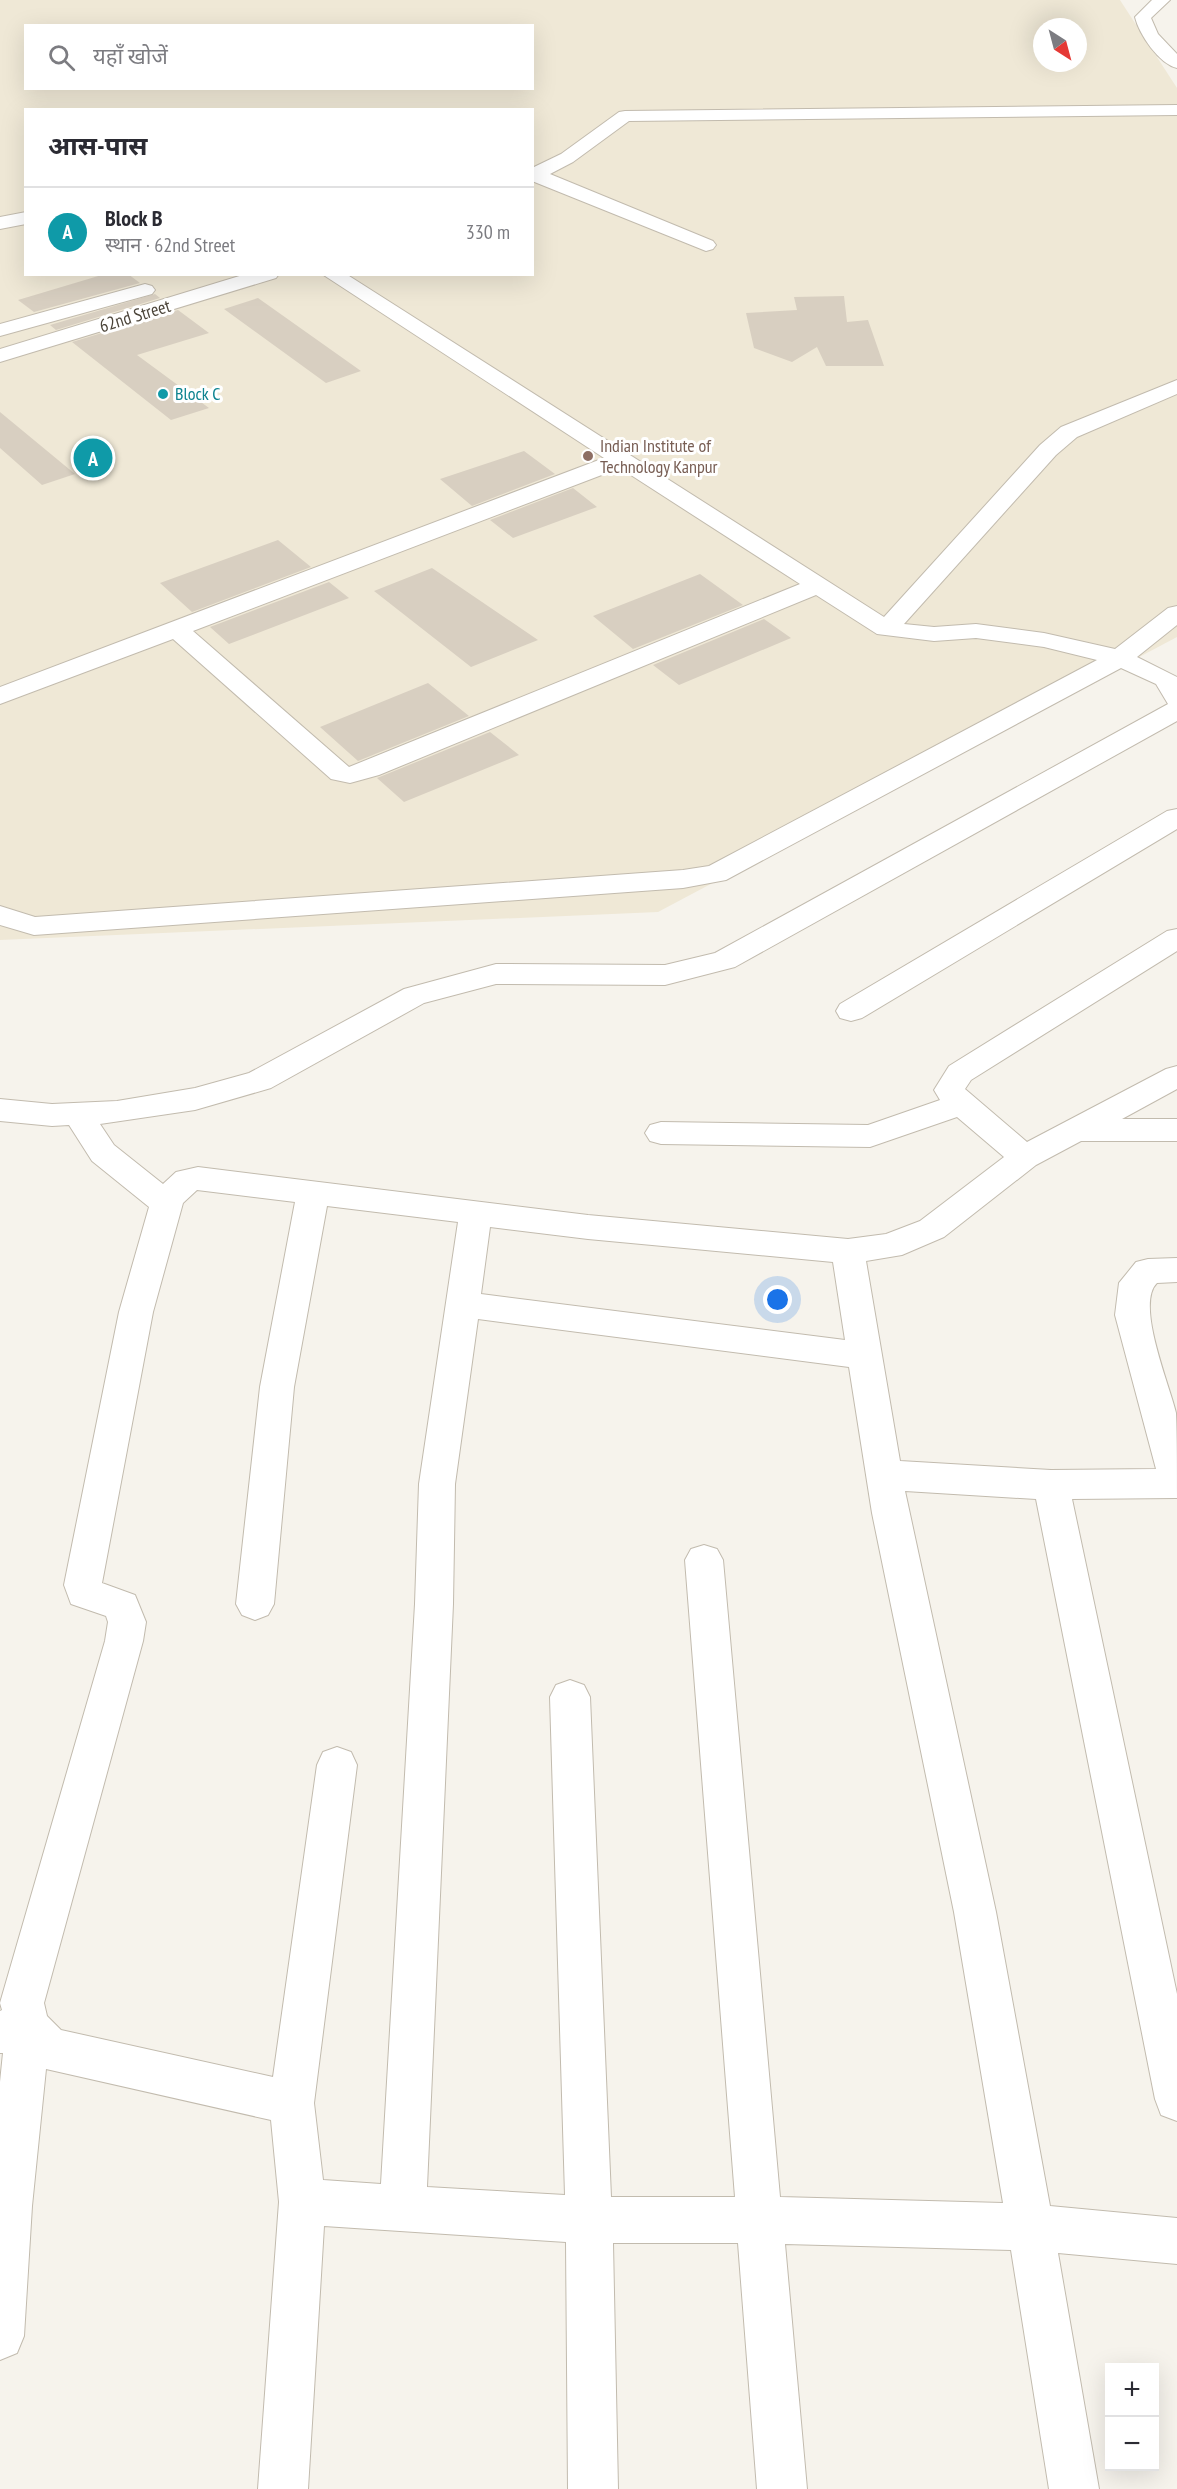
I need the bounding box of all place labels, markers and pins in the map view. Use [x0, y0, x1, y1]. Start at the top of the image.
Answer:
place label: Block C [175, 382, 220, 405]
marker: Block C [156, 387, 170, 401]
place label: Indian Institute of Technology Kanpur [600, 434, 718, 478]
pin: A [74, 436, 112, 480]
marker: Indian Institute of Technology Kanpur [581, 449, 595, 463]

